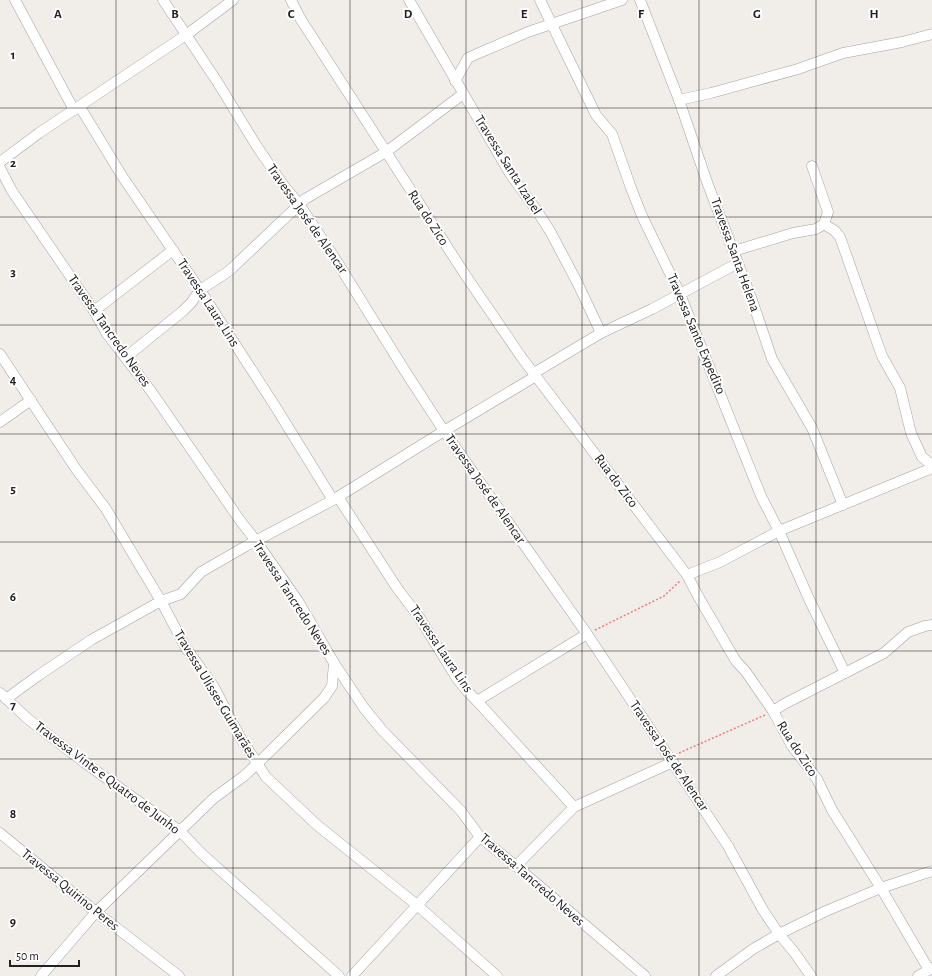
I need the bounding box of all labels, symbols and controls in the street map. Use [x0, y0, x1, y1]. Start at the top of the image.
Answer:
text: A [54, 8, 62, 21]
text: B [171, 8, 179, 21]
text: C [288, 8, 295, 21]
text: D [404, 8, 413, 21]
text: E [521, 8, 528, 21]
text: F [638, 8, 645, 21]
text: G [753, 8, 761, 21]
text: H [869, 8, 879, 21]
text: 1 [11, 49, 15, 62]
street label: Travessa Santa Izabel [472, 113, 544, 217]
text: 2 [10, 157, 16, 170]
street label: Travessa José de Alencar [264, 162, 350, 277]
street label: Rua do Zico [405, 188, 451, 248]
street label: Travessa Santa Helena [708, 196, 762, 314]
street label: Travessa Laura Lins [174, 256, 242, 350]
text: 3 [10, 266, 16, 279]
street label: Travessa Tancredo Neves [65, 272, 153, 390]
street label: Travessa Santo Expedito [664, 272, 728, 396]
text: 4 [10, 374, 17, 387]
street label: Travessa José de Alencar [442, 432, 528, 547]
street label: Rua do Zico [591, 452, 641, 510]
text: 5 [10, 483, 16, 496]
street label: Travessa Tancredo Neves [250, 538, 334, 658]
text: 6 [10, 591, 16, 604]
street label: Travessa Laura Lins [407, 603, 475, 695]
street label: Travessa Ulisses Guimarães [171, 628, 259, 760]
street label: Travessa José de Alencar [627, 698, 711, 814]
text: 7 [10, 699, 16, 712]
street label: Travessa Vinte e Quatro de Junho [32, 719, 182, 837]
street label: Rua do Zico [774, 719, 820, 779]
text: 8 [10, 808, 16, 821]
street label: Travessa Tancredo Neves [477, 831, 587, 929]
street label: Travessa Quirino Peres [19, 846, 121, 934]
text: 9 [10, 916, 16, 929]
scale bar [10, 942, 79, 968]
text: 50 m [16, 950, 39, 962]

